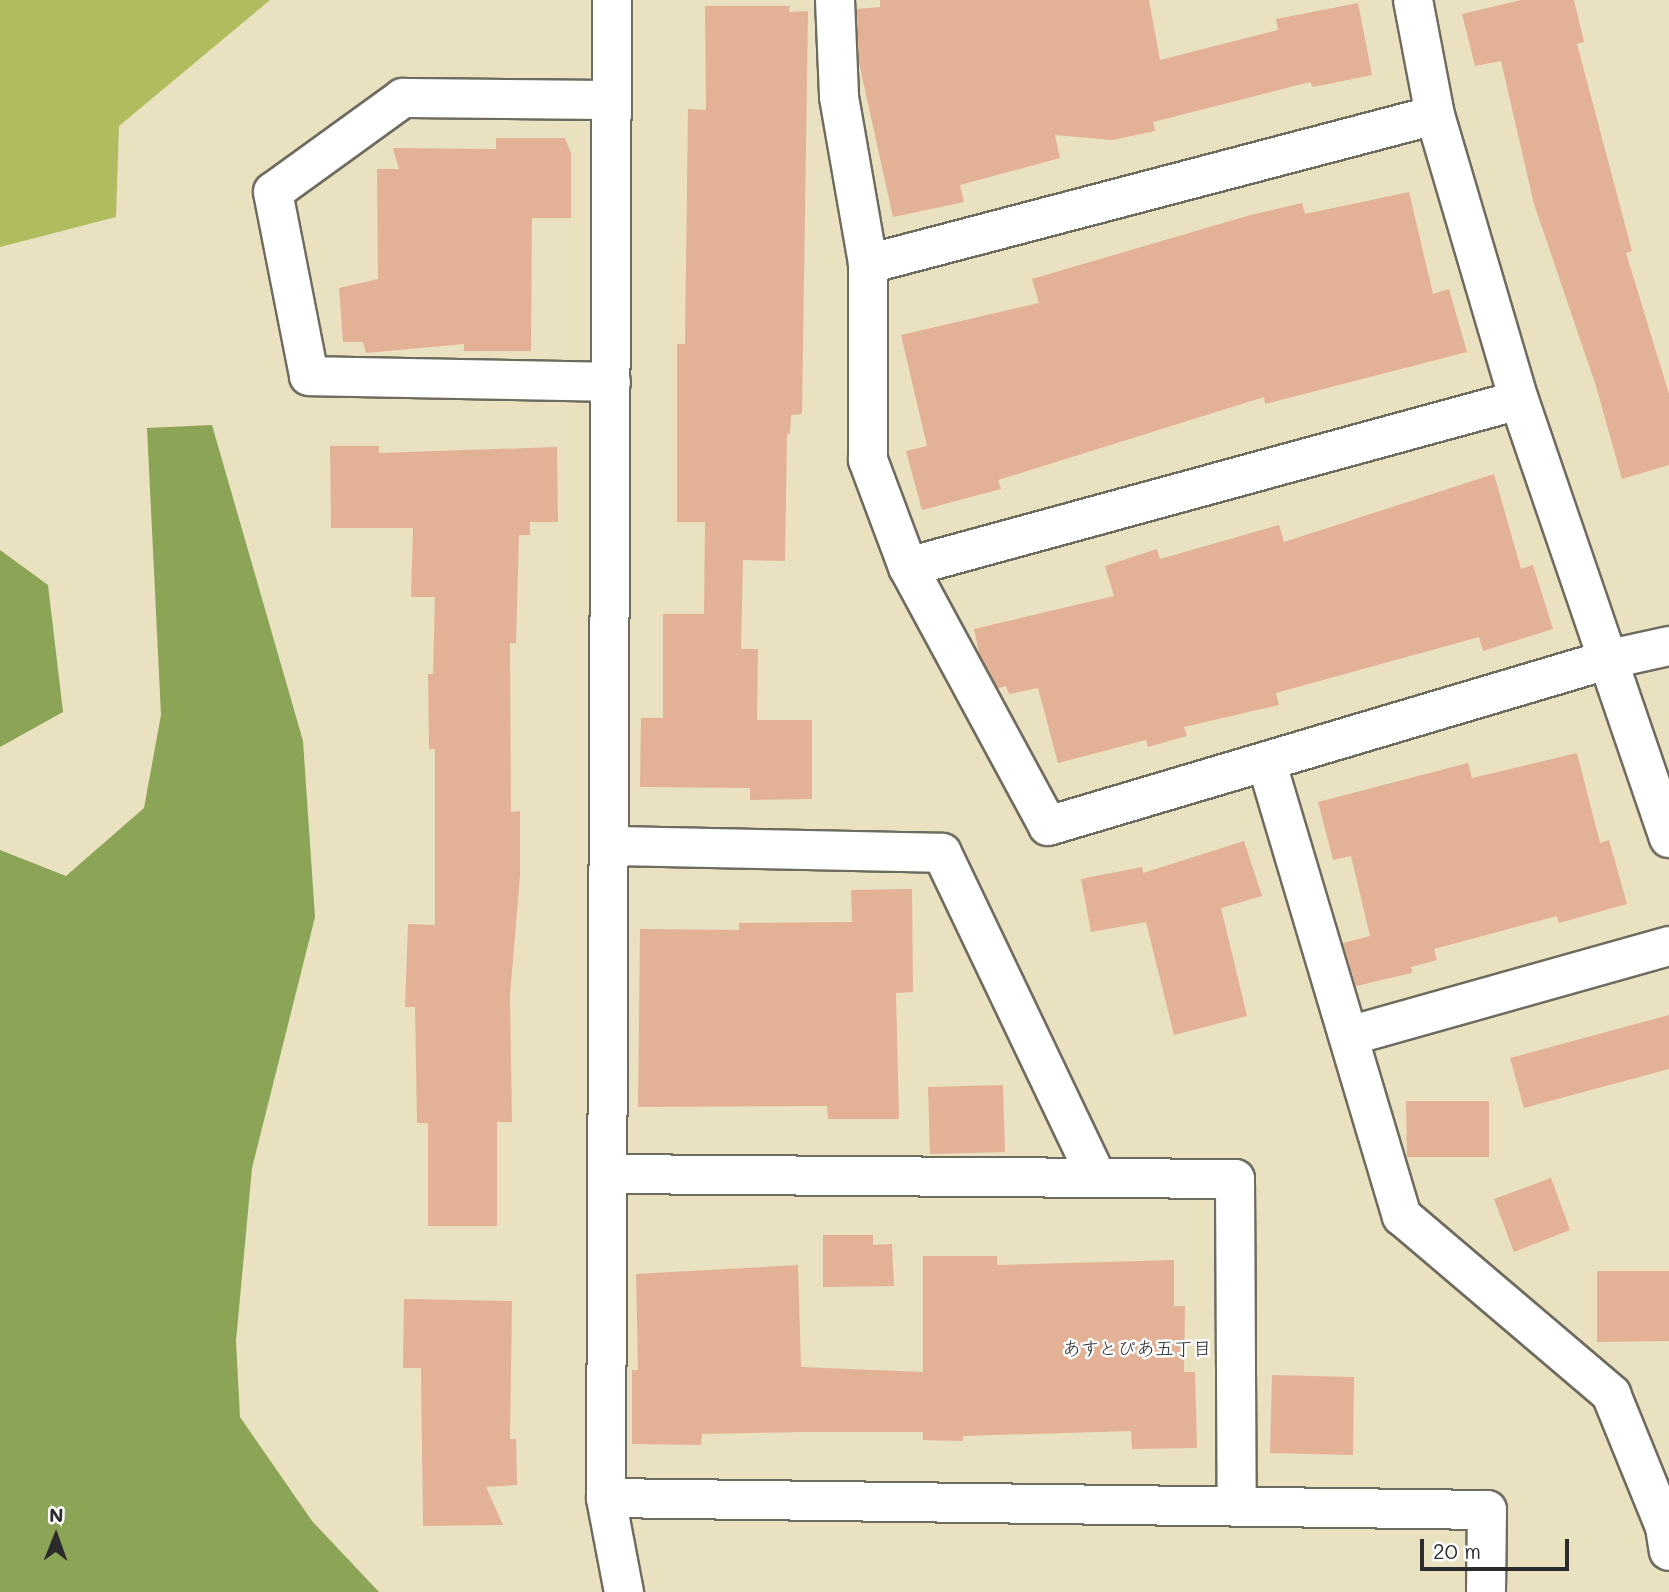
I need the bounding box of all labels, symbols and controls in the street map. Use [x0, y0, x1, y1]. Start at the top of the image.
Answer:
district label: あすとぴあ五丁目 [1061, 1337, 1213, 1359]
north arrow [21, 1501, 91, 1571]
text: N [49, 1502, 64, 1527]
scale bar [1424, 1526, 1573, 1570]
text: 20 m [1433, 1537, 1481, 1564]

